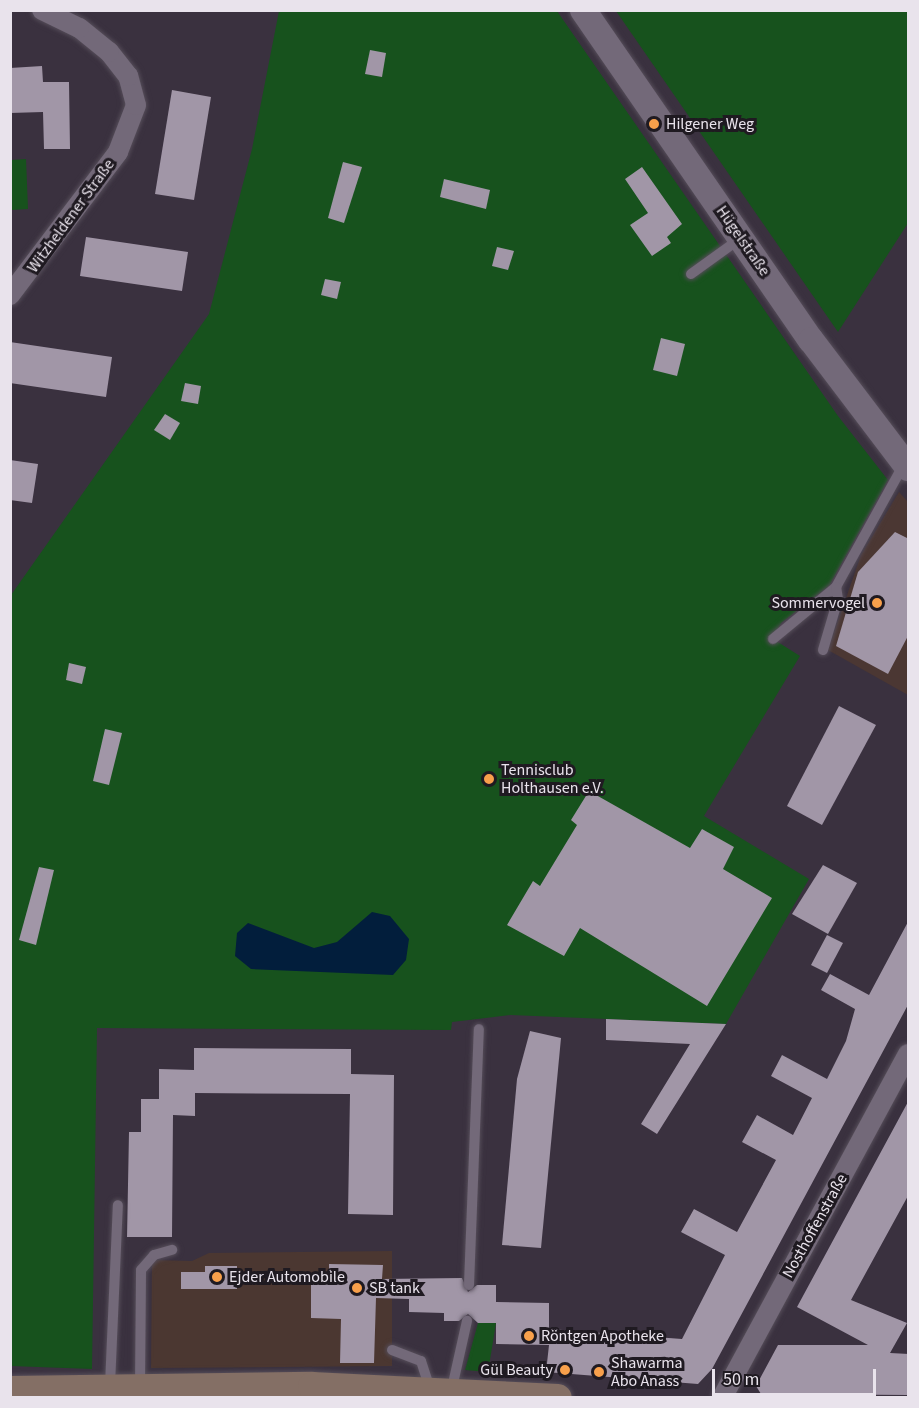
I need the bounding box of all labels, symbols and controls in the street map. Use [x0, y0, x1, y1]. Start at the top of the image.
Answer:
place label: Hilgener Weg [666, 114, 754, 134]
marker: Hilgener Weg [647, 117, 661, 131]
street label: Witzheldener Straße [23, 155, 119, 277]
street label: Hügelstraße [712, 202, 774, 280]
place label: Sommervogel [771, 593, 865, 613]
marker: Sommervogel [870, 596, 884, 610]
place label: Tennisclub Holthausen e.V. [501, 760, 604, 798]
marker: Tennisclub Holthausen e.V. [482, 772, 496, 786]
street label: Nosthoffenstraße [778, 1171, 852, 1281]
place label: Ejder Automobile [229, 1267, 345, 1287]
marker: Ejder Automobile [210, 1270, 224, 1284]
place label: SB tank [369, 1278, 420, 1298]
marker: SB tank [350, 1281, 364, 1295]
place label: Röntgen Apotheke [541, 1326, 664, 1346]
marker: Röntgen Apotheke [522, 1329, 536, 1343]
place label: Shawarma Abo Anass [611, 1353, 683, 1391]
scale bar [715, 1357, 878, 1395]
place label: Gül Beauty [480, 1360, 553, 1380]
marker: Gül Beauty [558, 1363, 572, 1377]
marker: Shawarma Abo Anass [592, 1365, 606, 1379]
text: 50 m [723, 1367, 759, 1392]

